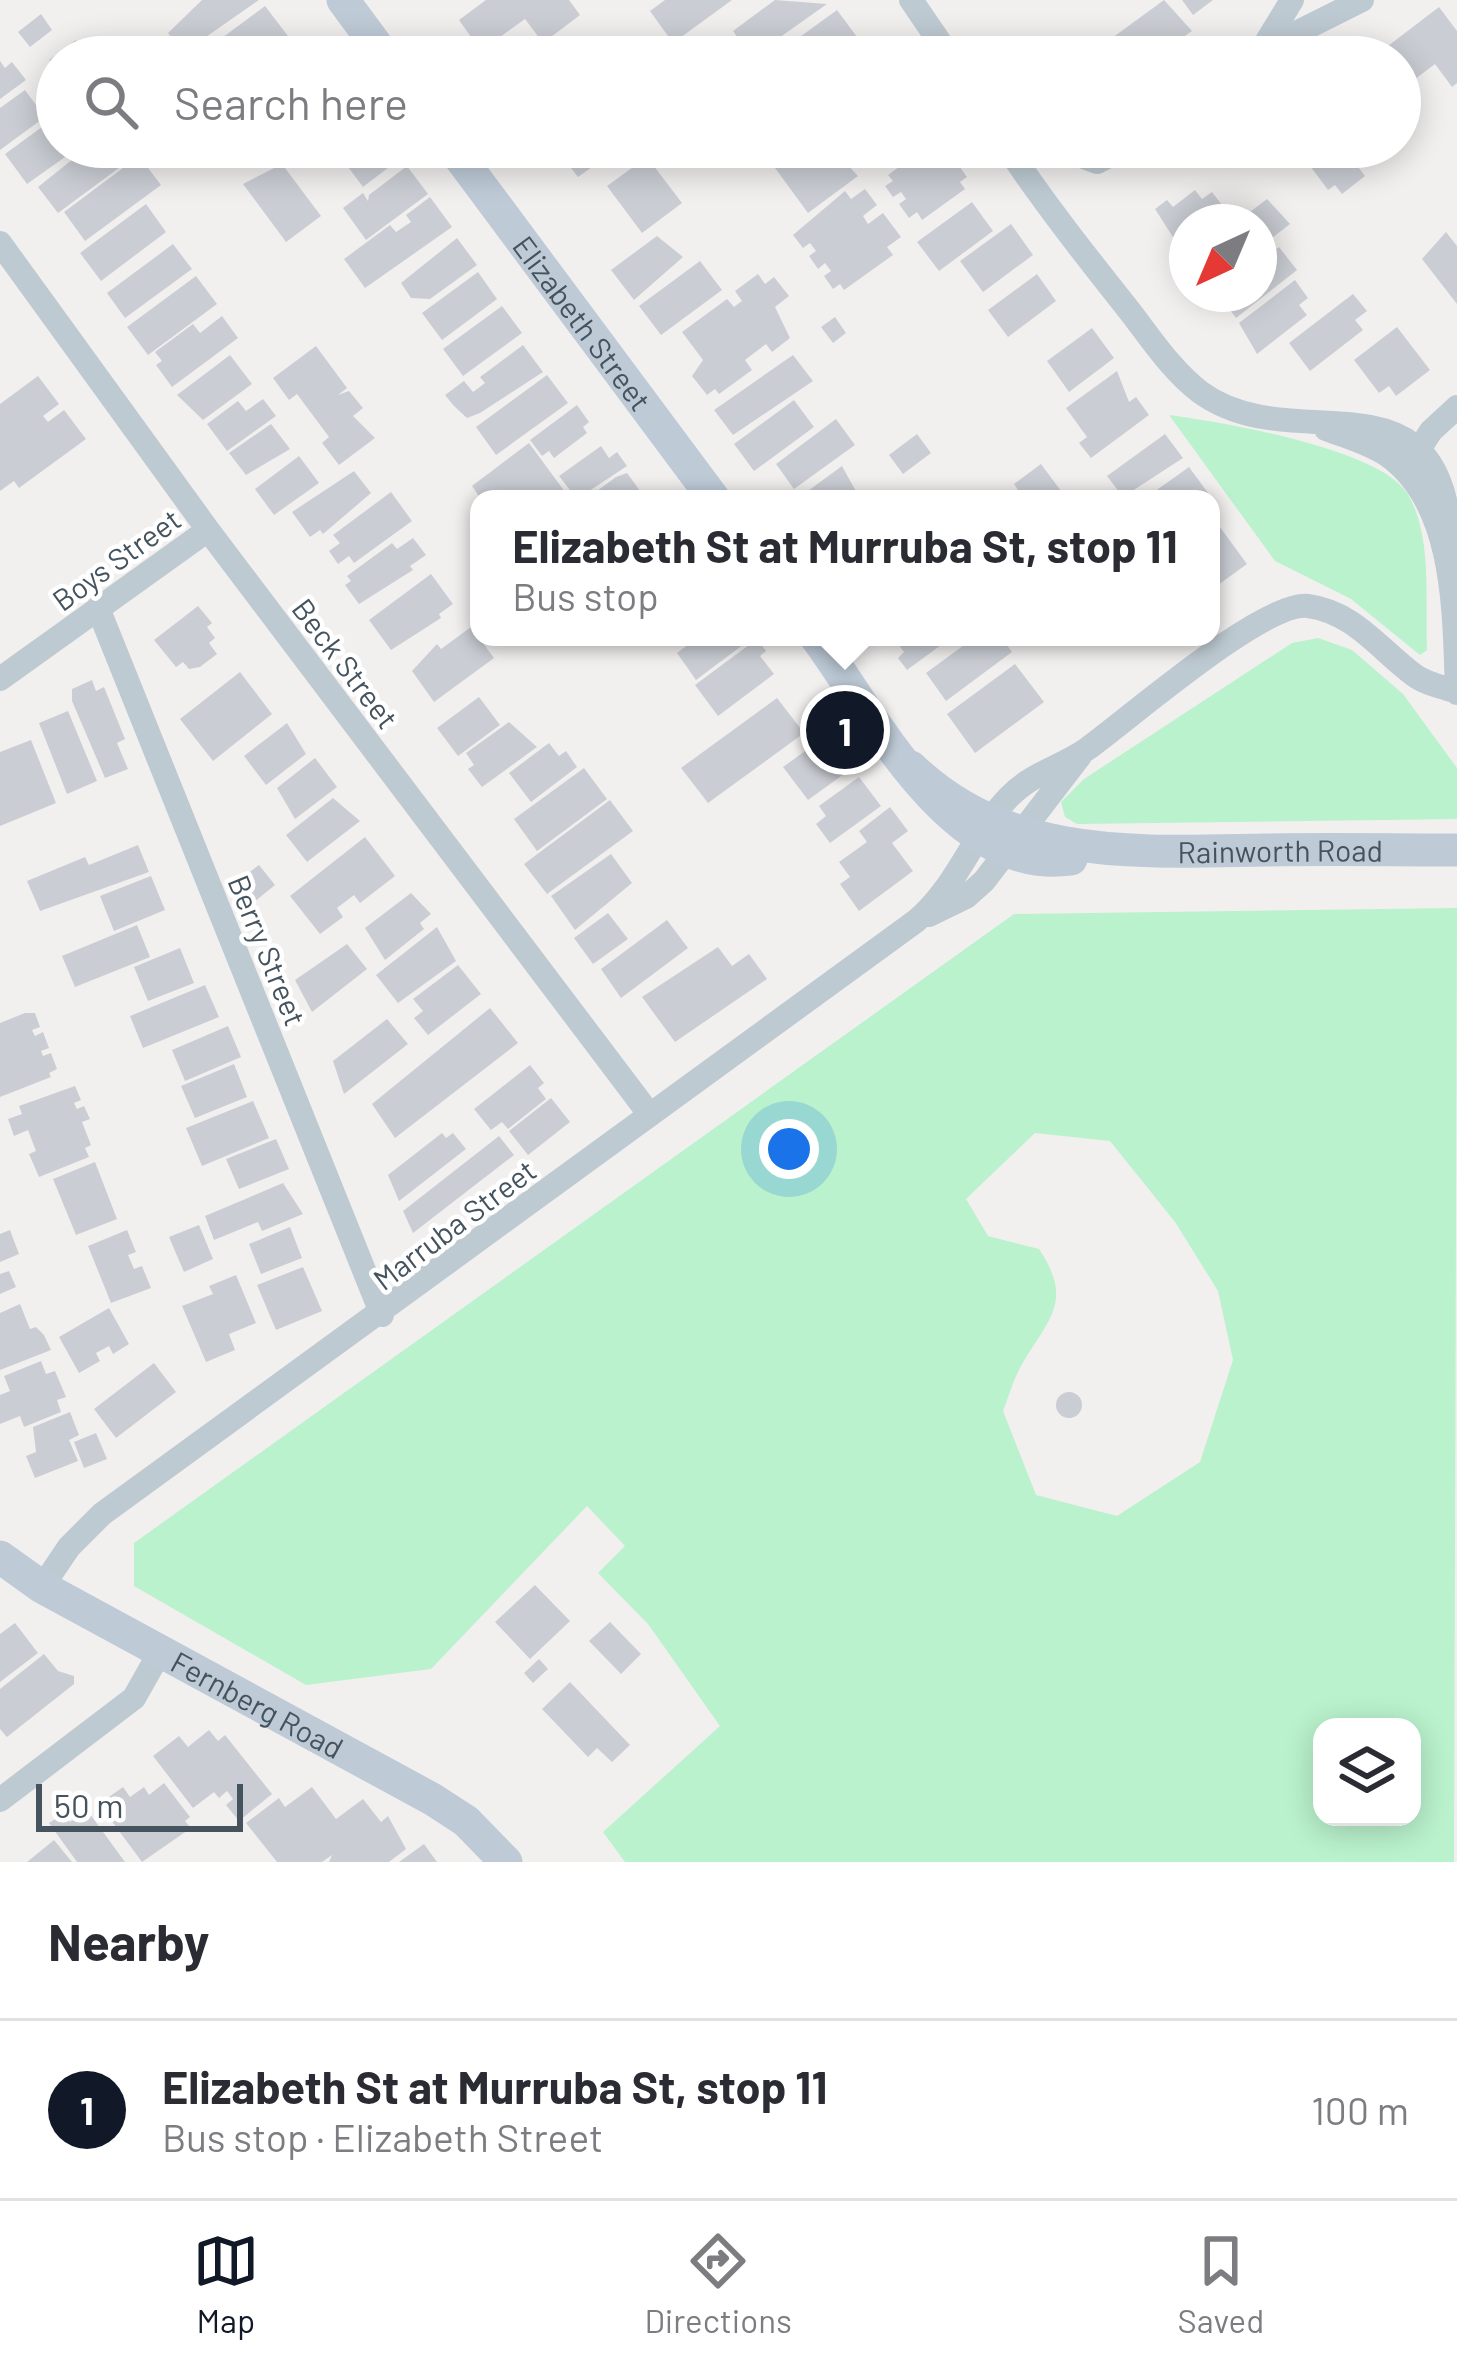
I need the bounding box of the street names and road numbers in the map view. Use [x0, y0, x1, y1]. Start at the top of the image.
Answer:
street label: Elizabeth Street [506, 228, 659, 417]
street label: Boys Street [45, 500, 187, 618]
street label: Beck Street [285, 591, 407, 735]
street label: Rainworth Road [1177, 832, 1383, 869]
street label: Berry Street [221, 869, 315, 1031]
street label: Marruba Street [366, 1151, 542, 1297]
street label: Fernberg Road [165, 1643, 350, 1765]

